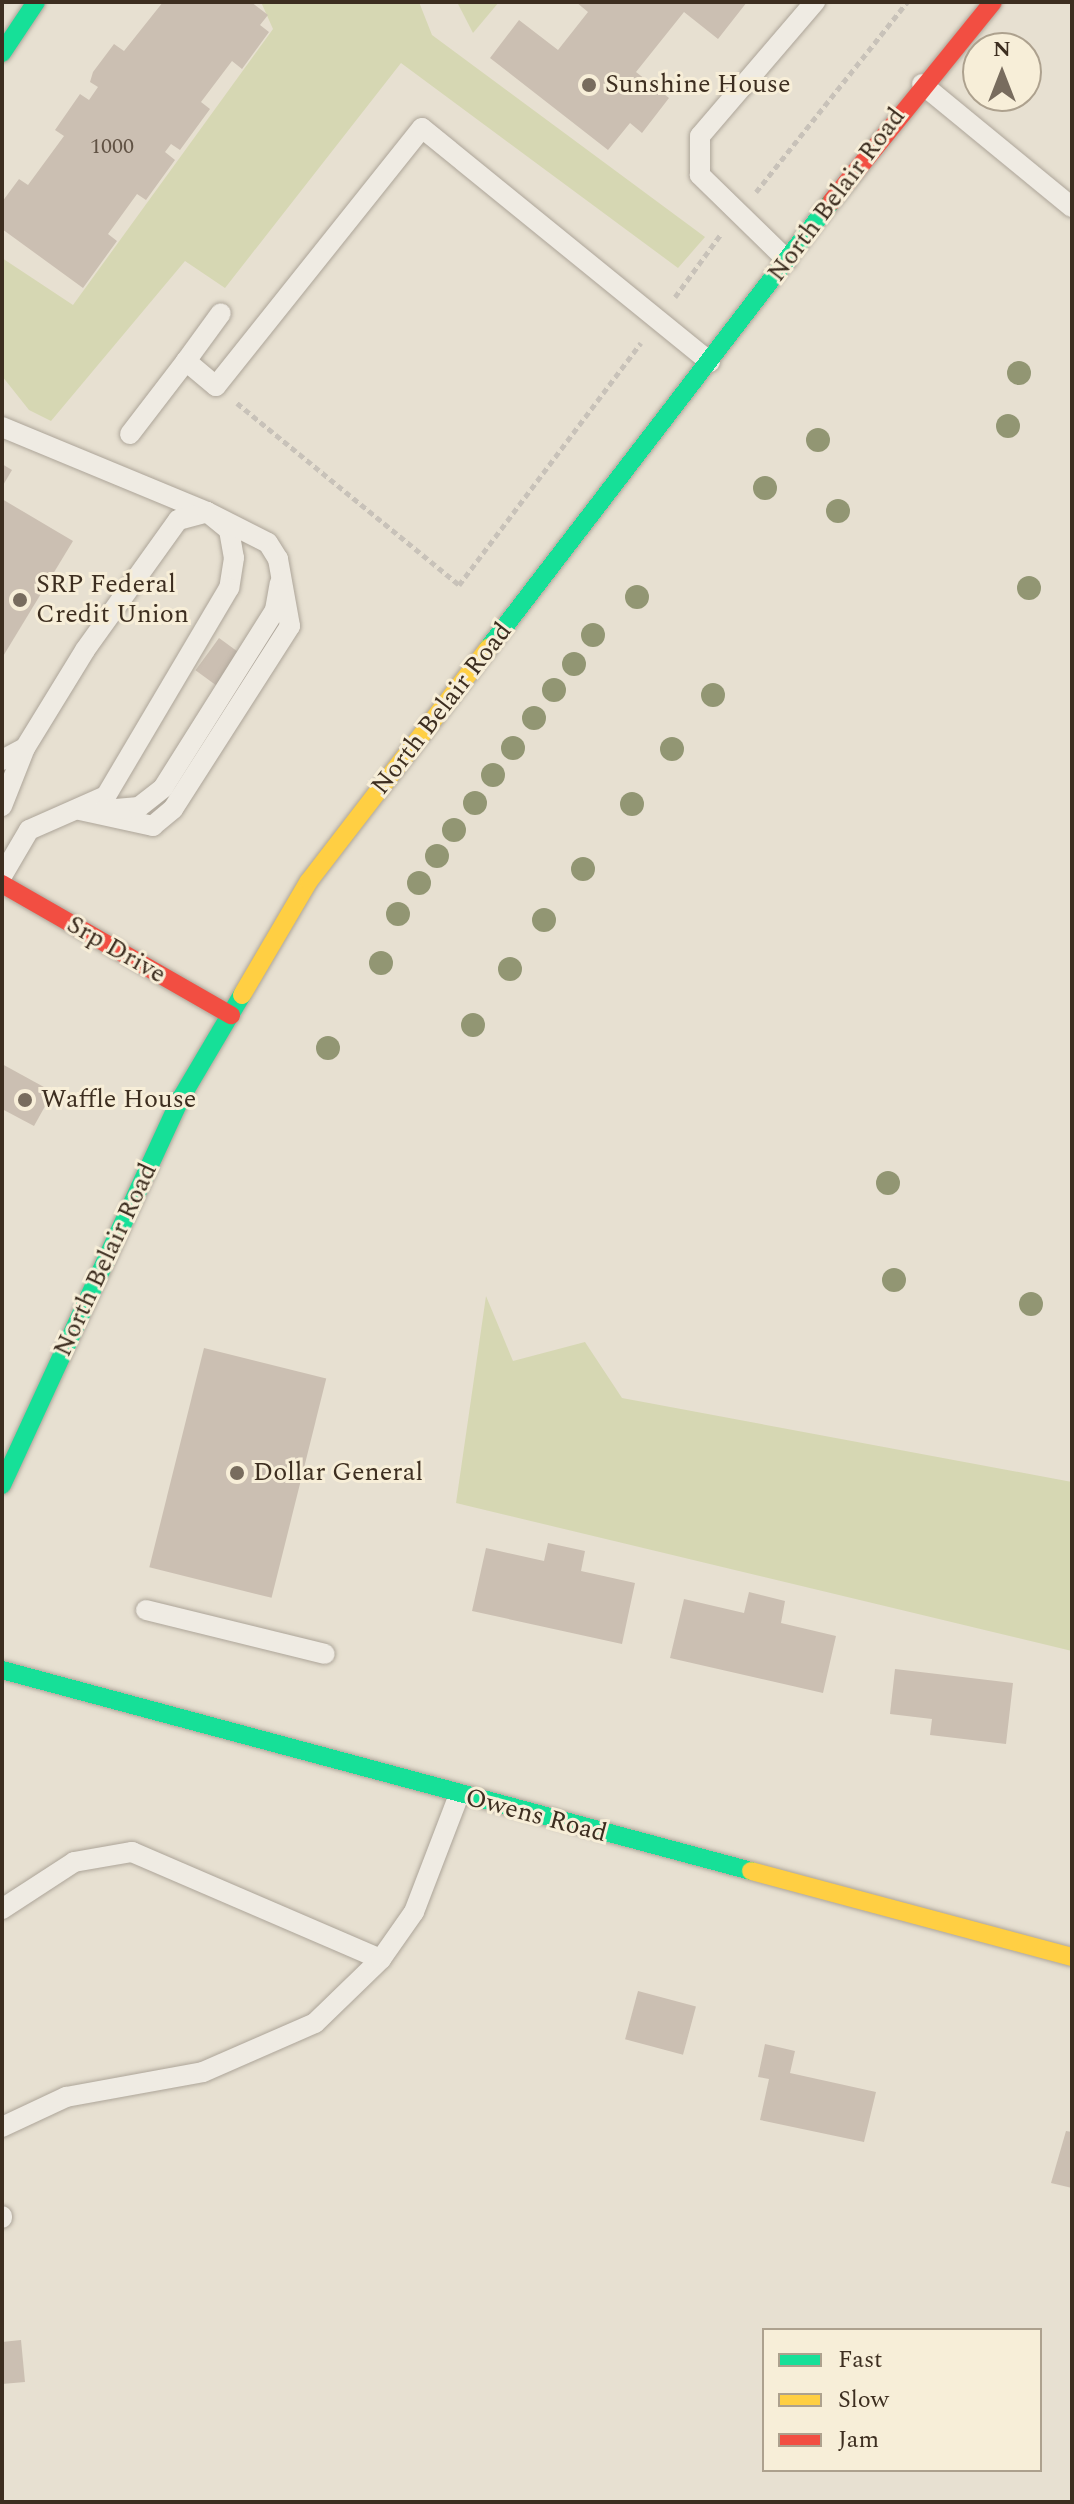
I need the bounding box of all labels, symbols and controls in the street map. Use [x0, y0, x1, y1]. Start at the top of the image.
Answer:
north arrow [962, 32, 1042, 112]
text: N [993, 33, 1011, 66]
place label: Sunshine House [605, 69, 791, 101]
marker: Sunshine House [580, 76, 598, 94]
street label: North Belair Road [761, 102, 913, 288]
house number: 1000 [90, 134, 134, 160]
place label: SRP Federal Credit Union [36, 569, 189, 630]
marker: SRP Federal Credit Union [11, 591, 29, 609]
street label: North Belair Road [365, 617, 519, 801]
street label: Srp Drive [61, 909, 171, 991]
place label: Waffle House [41, 1084, 196, 1116]
marker: Waffle House [16, 1091, 34, 1109]
street label: North Belair Road [48, 1158, 164, 1362]
place label: Dollar General [253, 1457, 423, 1489]
marker: Dollar General [228, 1464, 246, 1482]
street label: Owens Road [462, 1782, 610, 1850]
legend [762, 2328, 1042, 2472]
text: Fast [838, 2342, 883, 2378]
text: Slow [838, 2382, 889, 2418]
text: Jam [838, 2422, 879, 2458]

